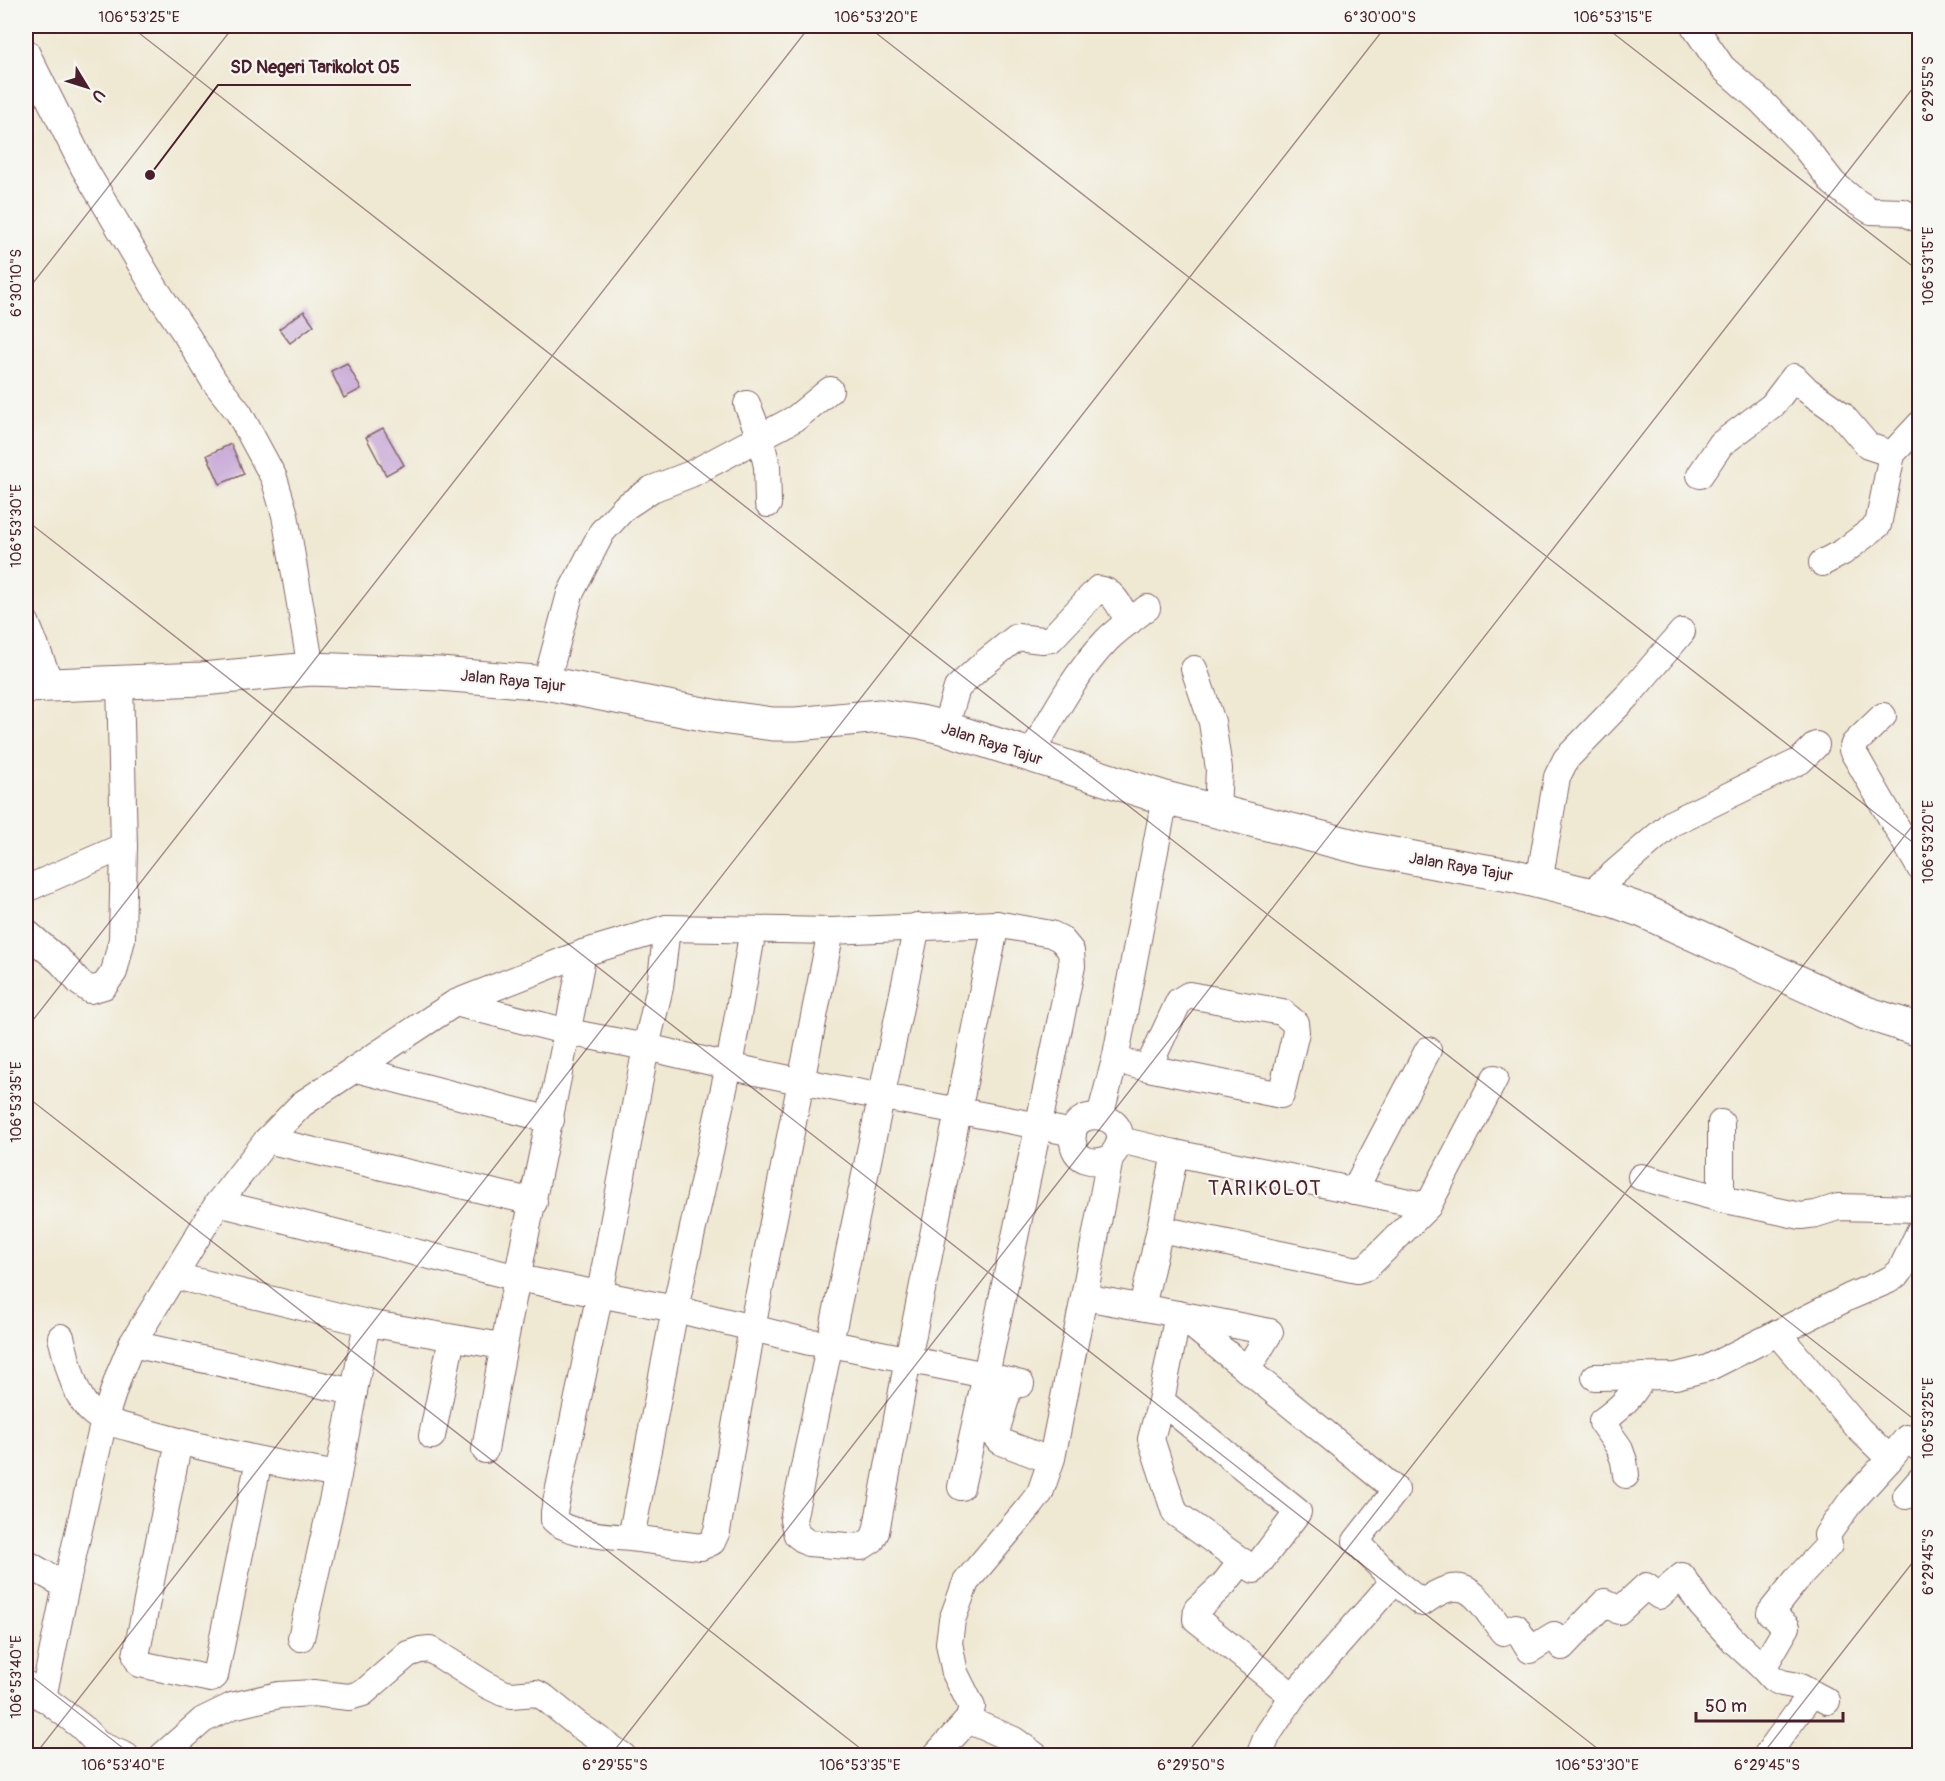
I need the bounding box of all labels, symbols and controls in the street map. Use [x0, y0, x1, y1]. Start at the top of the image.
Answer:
text: 106°53'25"E [98, 8, 180, 27]
text: 106°53'20"E [834, 8, 918, 27]
text: 6°30'00"S [1344, 8, 1416, 27]
text: 106°53'15"E [1574, 8, 1653, 27]
callout: SD Negeri Tarikolot 05 [218, 49, 411, 85]
text: SD Negeri Tarikolot 05 [230, 56, 400, 79]
text: 6°29'55"S [1919, 56, 1938, 122]
north arrow [57, 57, 117, 117]
text: U [87, 85, 109, 106]
text: 106°53'15"E [1919, 226, 1938, 305]
text: 6°30'10"S [7, 249, 26, 317]
text: 106°53'30"E [7, 484, 26, 568]
street label: Jalan Raya Tajur [460, 666, 567, 696]
street label: Jalan Raya Tajur [939, 718, 1045, 770]
text: 106°53'20"E [1919, 800, 1938, 884]
street label: Jalan Raya Tajur [1407, 848, 1515, 886]
text: 106°53'35"E [7, 1061, 26, 1143]
district label: TARIKOLOT [1208, 1176, 1322, 1201]
text: 106°53'25"E [1919, 1377, 1938, 1459]
text: 6°29'45"S [1919, 1529, 1938, 1595]
text: 106°53'40"E [7, 1635, 26, 1719]
scale bar [1696, 1685, 1843, 1723]
text: 50 m [1705, 1695, 1747, 1718]
text: 106°53'40"E [81, 1756, 165, 1775]
text: 6°29'55"S [582, 1756, 648, 1775]
text: 106°53'35"E [819, 1756, 901, 1775]
text: 6°29'50"S [1157, 1756, 1225, 1775]
text: 106°53'30"E [1555, 1756, 1639, 1775]
text: 6°29'45"S [1734, 1756, 1800, 1775]

